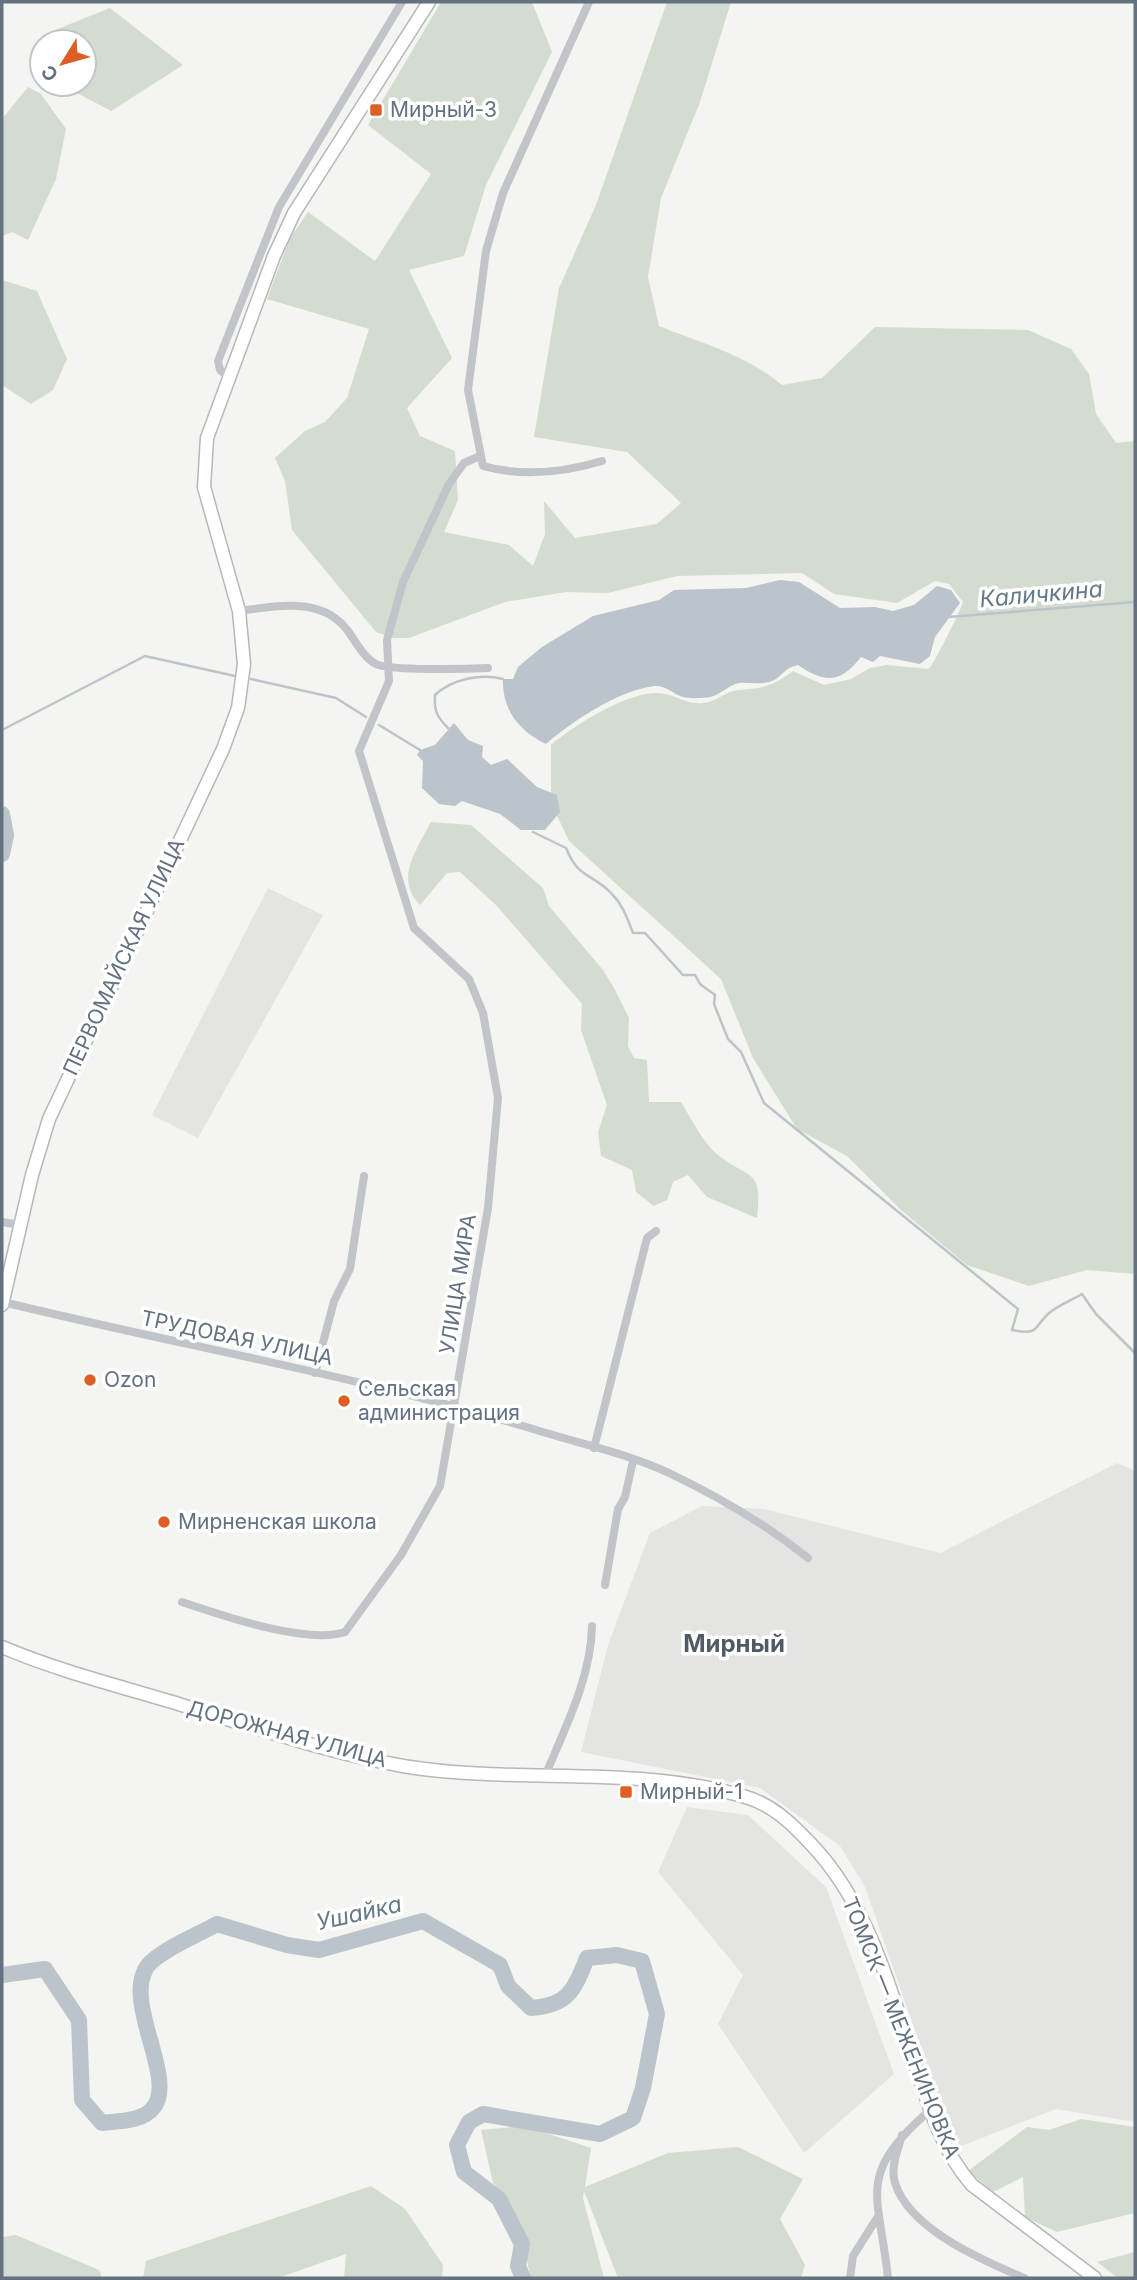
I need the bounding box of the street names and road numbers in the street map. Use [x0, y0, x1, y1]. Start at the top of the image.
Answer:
street label: ПЕРВОМАЙСКАЯ УЛИЦА [57, 834, 189, 1079]
street label: УЛИЦА МИРА [434, 1212, 481, 1356]
street label: ТРУДОВАЯ УЛИЦА [139, 1305, 335, 1370]
street label: ДОРОЖНАЯ УЛИЦА [185, 1695, 390, 1772]
street label: ТОМСК — МЕЖЕНИНОВКА [837, 1893, 966, 2162]

